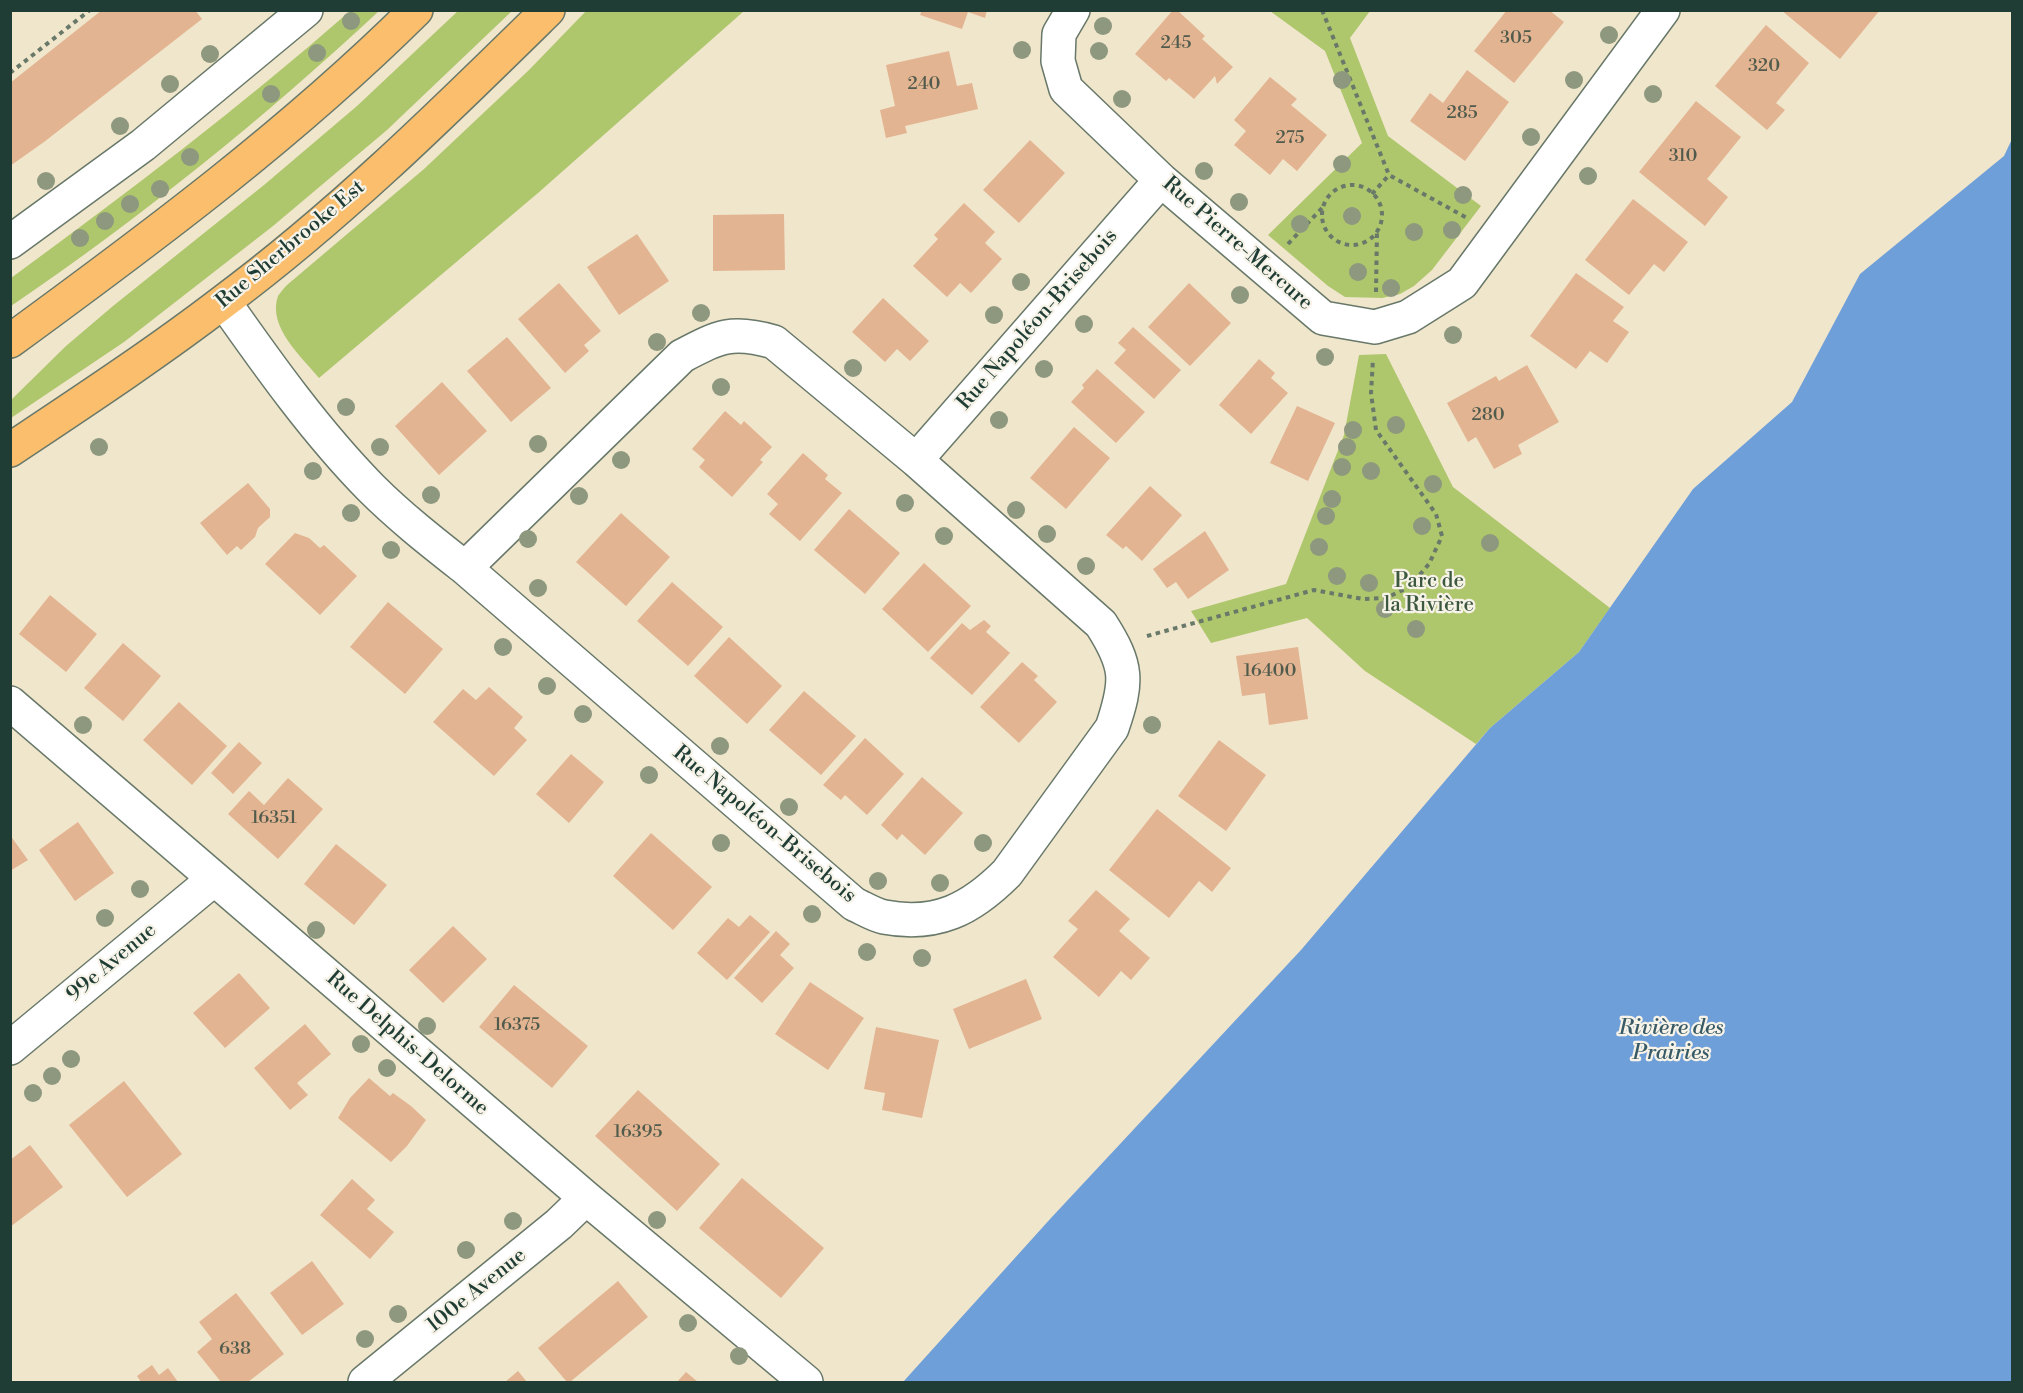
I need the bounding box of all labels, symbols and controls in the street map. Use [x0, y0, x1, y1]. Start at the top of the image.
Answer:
house number: 305 [1500, 28, 1532, 50]
house number: 245 [1160, 33, 1192, 55]
house number: 320 [1748, 56, 1780, 78]
house number: 240 [907, 74, 941, 96]
house number: 285 [1446, 103, 1478, 125]
house number: 275 [1276, 128, 1304, 150]
house number: 310 [1669, 146, 1697, 168]
street label: Rue Pierre-Mercure [1157, 172, 1317, 316]
street label: Rue Sherbrooke Est [211, 175, 371, 315]
street label: Rue Napoléon-Brisebois [953, 224, 1123, 416]
house number: 280 [1471, 405, 1505, 427]
park label: Parc de la Rivière [1384, 569, 1474, 619]
house number: 16400 [1244, 661, 1296, 683]
street label: Rue Napoléon-Brisebois [667, 741, 861, 909]
house number: 16351 [251, 808, 297, 830]
street label: 99e Avenue [62, 918, 162, 1008]
street label: Rue Delphis-Delorme [321, 967, 493, 1121]
house number: 16375 [494, 1015, 540, 1037]
water label: Rivière des Prairies [1619, 1016, 1723, 1068]
house number: 16395 [614, 1122, 662, 1144]
street label: 100e Avenue [422, 1243, 532, 1339]
house number: 638 [219, 1339, 251, 1361]

